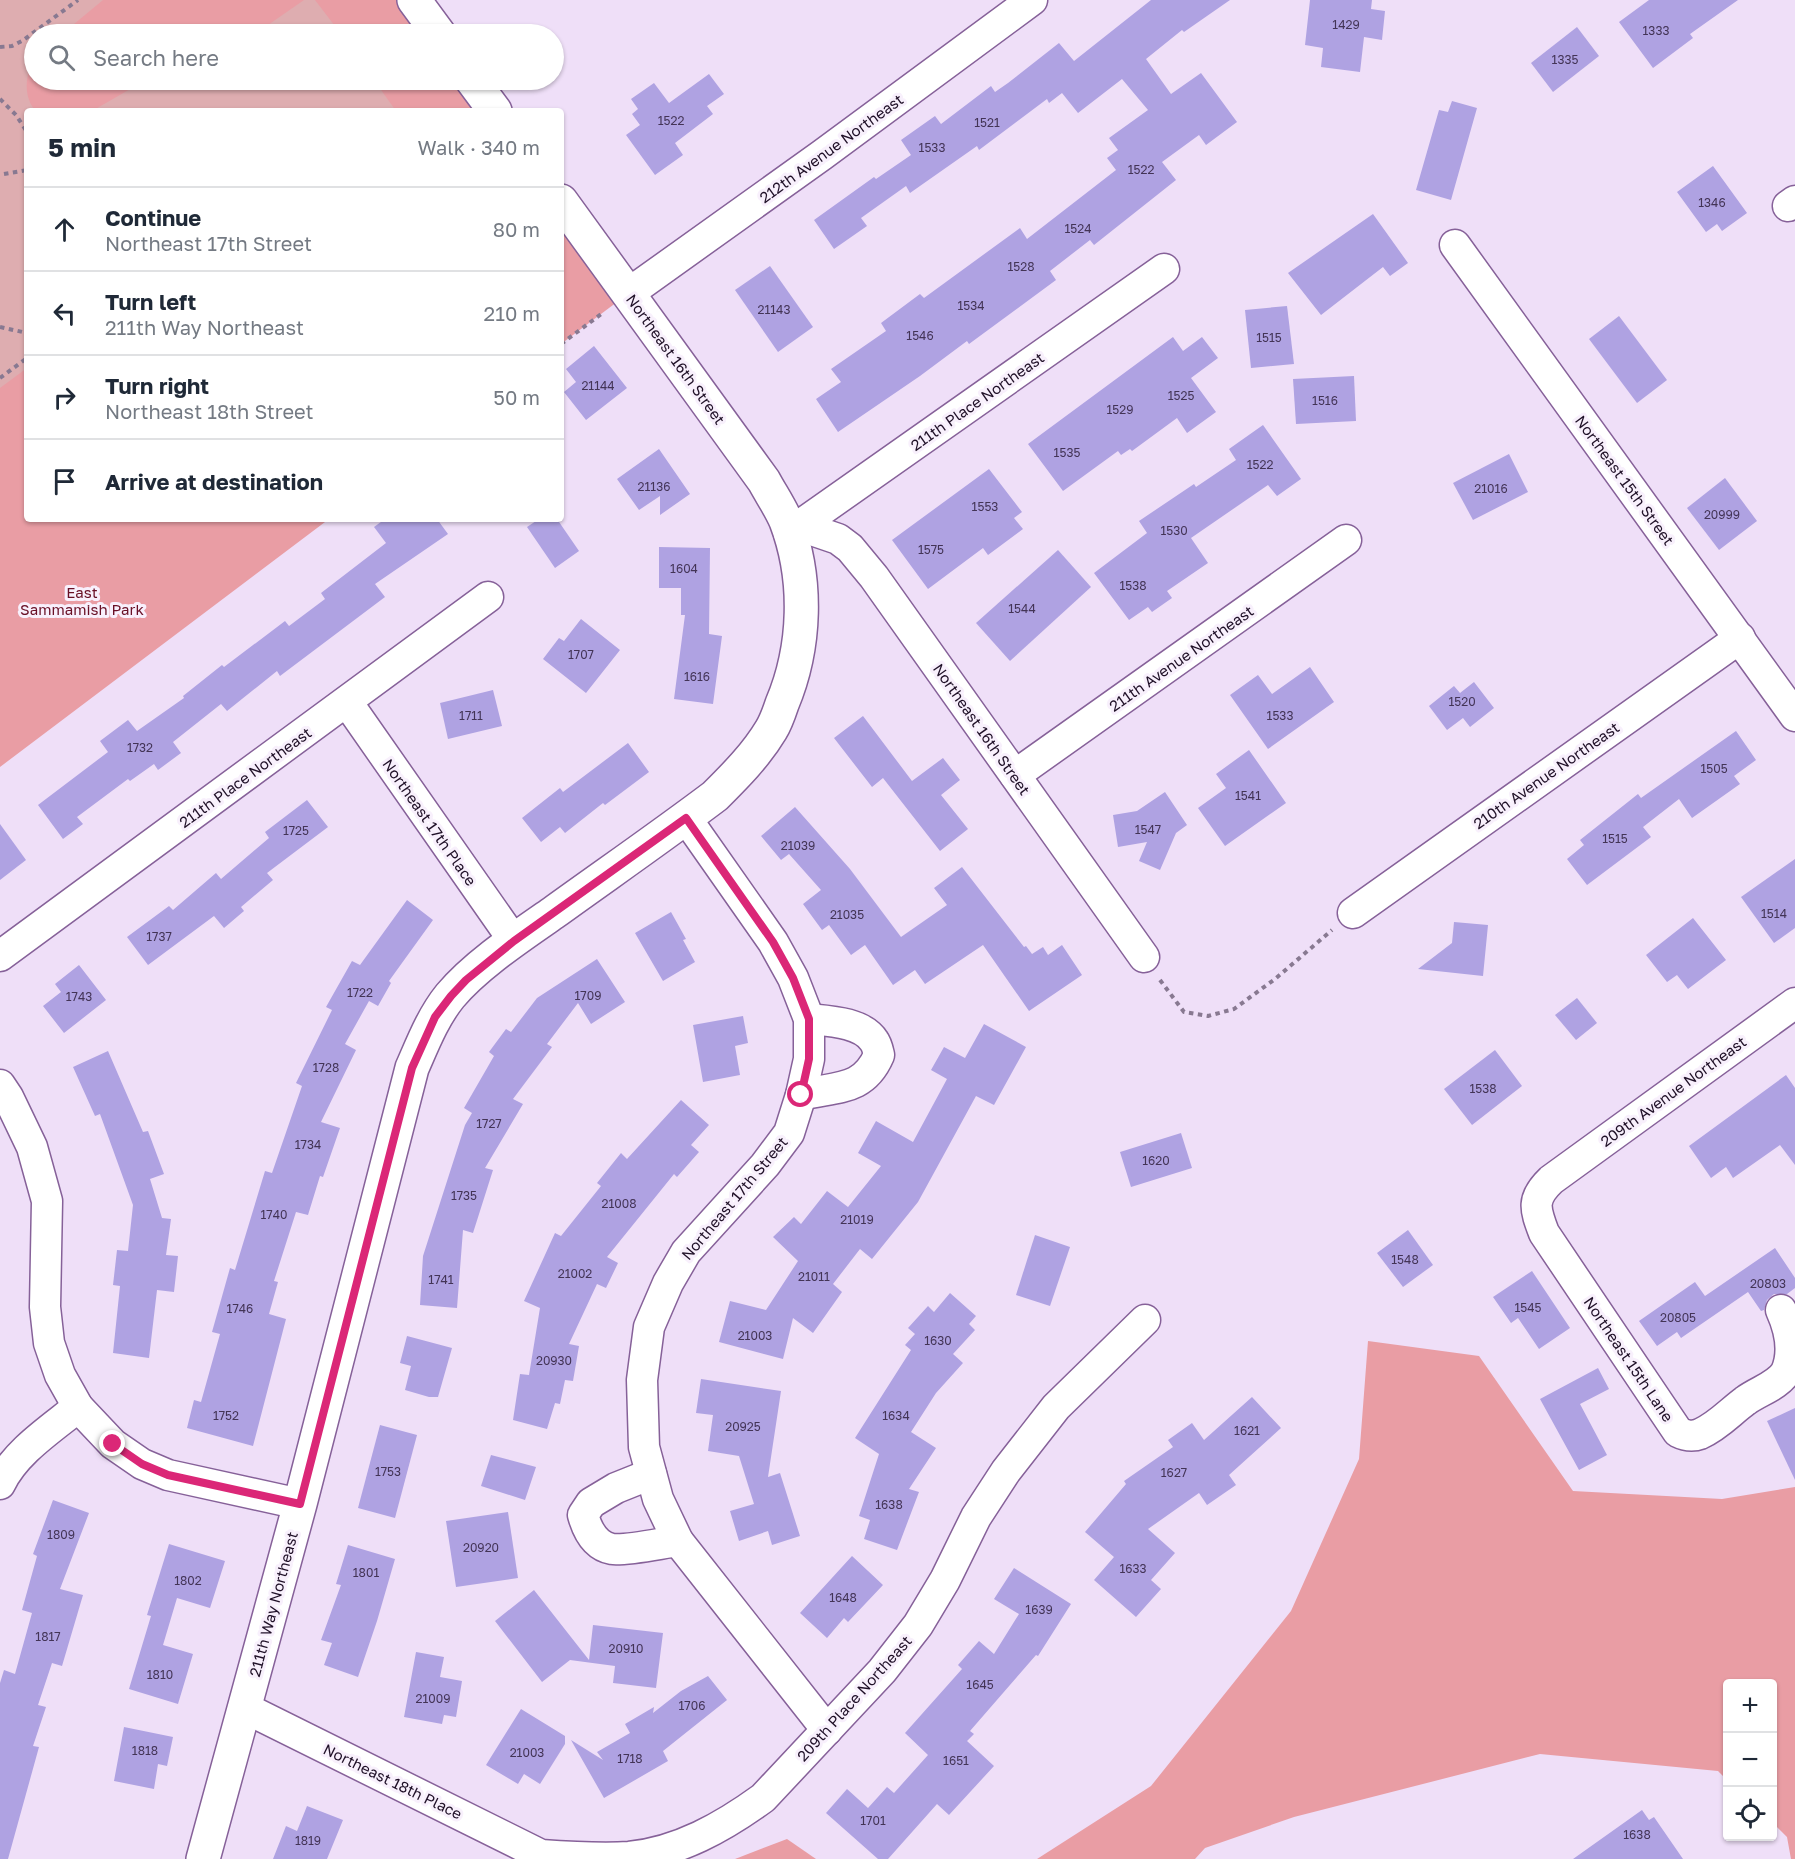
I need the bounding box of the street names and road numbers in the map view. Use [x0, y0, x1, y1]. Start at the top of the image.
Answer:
street label: 212th Avenue Northeast [756, 90, 906, 206]
street label: Northeast 16th Street [623, 290, 729, 428]
street label: 211th Place Northeast [907, 348, 1047, 454]
street label: Northeast 15th Street [1572, 412, 1678, 548]
street label: 211th Avenue Northeast [1105, 601, 1257, 715]
street label: Northeast 16th Street [930, 660, 1034, 798]
street label: 210th Avenue Northeast [1470, 718, 1622, 832]
street label: 211th Place Northeast [175, 723, 315, 831]
street label: Northeast 17th Place [379, 755, 481, 889]
street label: 209th Avenue Northeast [1597, 1032, 1749, 1150]
street label: Northeast 17th Street [677, 1133, 791, 1263]
street label: Northeast 15th Lane [1581, 1293, 1678, 1425]
street label: 211th Way Northeast [245, 1530, 301, 1678]
street label: 209th Place Northeast [793, 1632, 915, 1764]
street label: Northeast 18th Place [321, 1740, 466, 1823]

